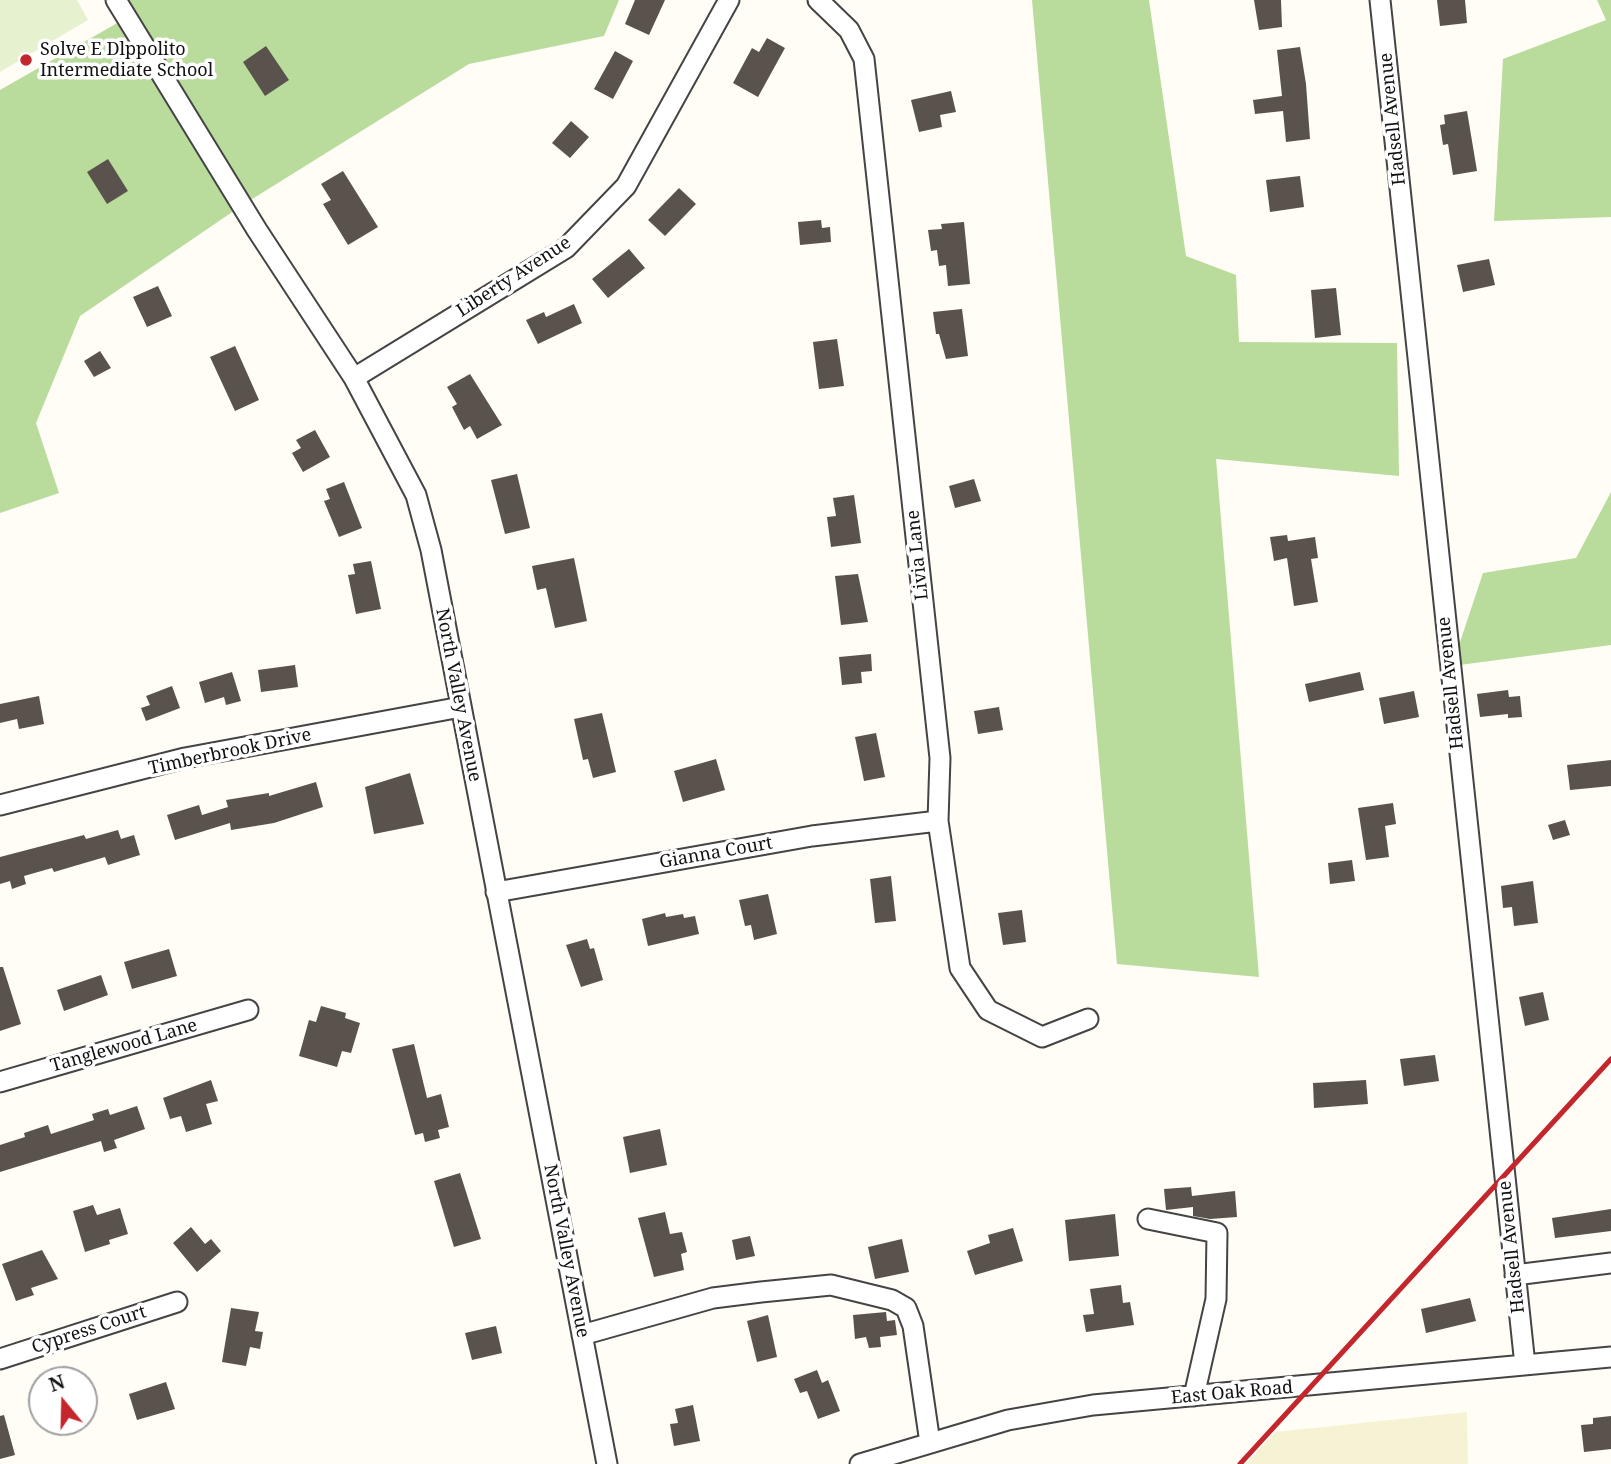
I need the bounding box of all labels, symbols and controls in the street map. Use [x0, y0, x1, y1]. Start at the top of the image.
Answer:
place label: Solve E Dlppolito Intermediate School [40, 39, 213, 82]
marker: Solve E Dlppolito Intermediate School [18, 52, 34, 68]
street label: Hadsell Avenue [1375, 52, 1411, 186]
street label: Liberty Avenue [453, 232, 575, 322]
street label: Livia Lane [903, 509, 933, 601]
street label: North Valley Avenue [431, 606, 485, 784]
street label: Hadsell Avenue [1433, 616, 1469, 750]
street label: Timberbrook Drive [147, 724, 313, 780]
street label: Gianna Court [658, 832, 774, 874]
street label: Tanglewood Lane [48, 1015, 200, 1077]
street label: North Valley Avenue [539, 1162, 593, 1340]
street label: Hadsell Avenue [1494, 1180, 1530, 1314]
street label: Cypress Court [29, 1301, 149, 1359]
north arrow [28, 1366, 98, 1436]
text: N [45, 1368, 68, 1398]
street label: East Oak Road [1170, 1377, 1294, 1409]

